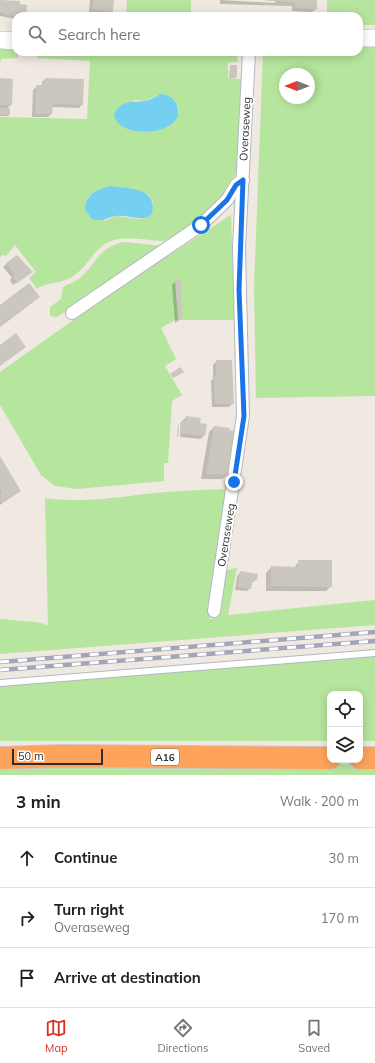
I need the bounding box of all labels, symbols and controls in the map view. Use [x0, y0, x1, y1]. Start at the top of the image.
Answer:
search box [12, 12, 363, 56]
icon: search [26, 23, 48, 45]
text: Search here [58, 25, 140, 44]
north arrow [279, 68, 315, 104]
street label: Overaseweg [236, 97, 254, 161]
route start [192, 216, 210, 234]
route end [225, 473, 243, 491]
street label: Overaseweg [214, 502, 238, 568]
map controls [327, 691, 363, 763]
button: locate [327, 691, 363, 727]
button: layers [327, 727, 363, 763]
scale bar [12, 747, 103, 766]
text: 50 m [18, 749, 44, 763]
road number: A16 [151, 749, 179, 765]
text: 3 min [16, 791, 61, 812]
text: Walk · 200 m [280, 793, 359, 809]
icon: ahead [16, 847, 38, 869]
text: Continue [54, 848, 117, 867]
text: 30 m [329, 850, 359, 866]
text: Turn right [54, 900, 124, 919]
icon: right [16, 907, 38, 929]
text: 170 m [321, 910, 359, 926]
text: Overaseweg [54, 919, 130, 935]
icon: arrive [16, 967, 38, 989]
text: Arrive at destination [54, 968, 201, 987]
tab: Map [45, 1017, 68, 1055]
tab: Directions [158, 1017, 208, 1055]
tab: Saved [298, 1017, 330, 1055]

